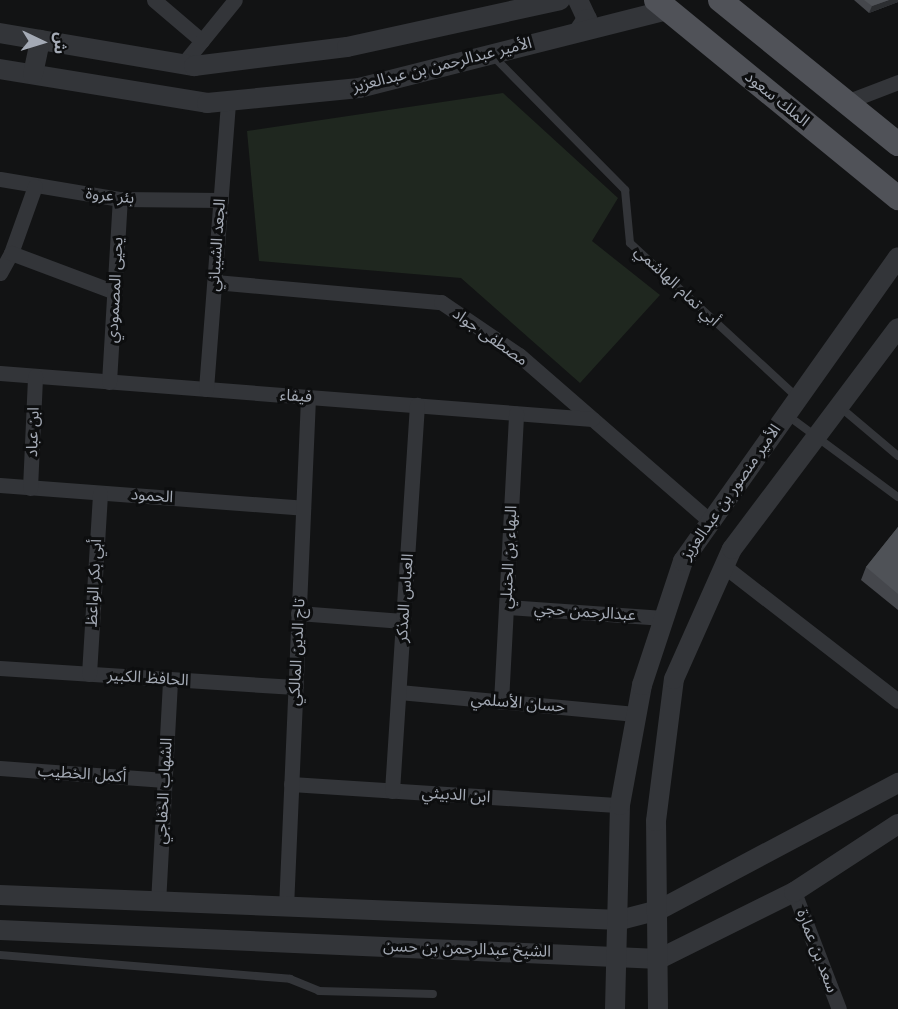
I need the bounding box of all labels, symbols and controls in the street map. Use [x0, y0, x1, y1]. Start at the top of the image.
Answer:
north arrow [12, 12, 72, 72]
text: ش [51, 32, 70, 55]
street label: الأمير عبدالرحمن بن عبدالعزيز [350, 33, 534, 97]
street label: الملك سعود [741, 67, 813, 131]
street label: بئر عروة [85, 184, 135, 208]
street label: الجعد الشيباني [204, 198, 230, 292]
street label: يحيى المصمودي [103, 236, 127, 344]
street label: أبي تمام الهاشمي [630, 242, 724, 330]
street label: مصطفى جواد [449, 304, 531, 370]
street label: فيفاء [279, 385, 313, 407]
street label: ابن عباد [23, 407, 43, 457]
street label: الأمير منصور بن عبدالعزيز [677, 421, 785, 563]
street label: الحمود [130, 485, 174, 507]
street label: البهاء بن الحنبلي [497, 505, 521, 609]
street label: أبي بكر الواعظ [82, 538, 106, 628]
street label: العباس المذكر [392, 553, 418, 643]
street label: تاج الدين المالكي [285, 598, 309, 706]
street label: عبدالرحمن حجي [534, 599, 636, 625]
street label: الحافظ الكبير [107, 666, 189, 690]
street label: حسان الأسلمي [470, 689, 566, 717]
street label: الشهاب الخفاجي [152, 737, 176, 845]
street label: أكمل الخطيب [37, 761, 127, 787]
street label: ابن الدبيثي [421, 783, 491, 807]
street label: سعد بن عمارة [792, 907, 842, 995]
street label: الشيخ عبدالرحمن بن حسن [383, 936, 551, 962]

